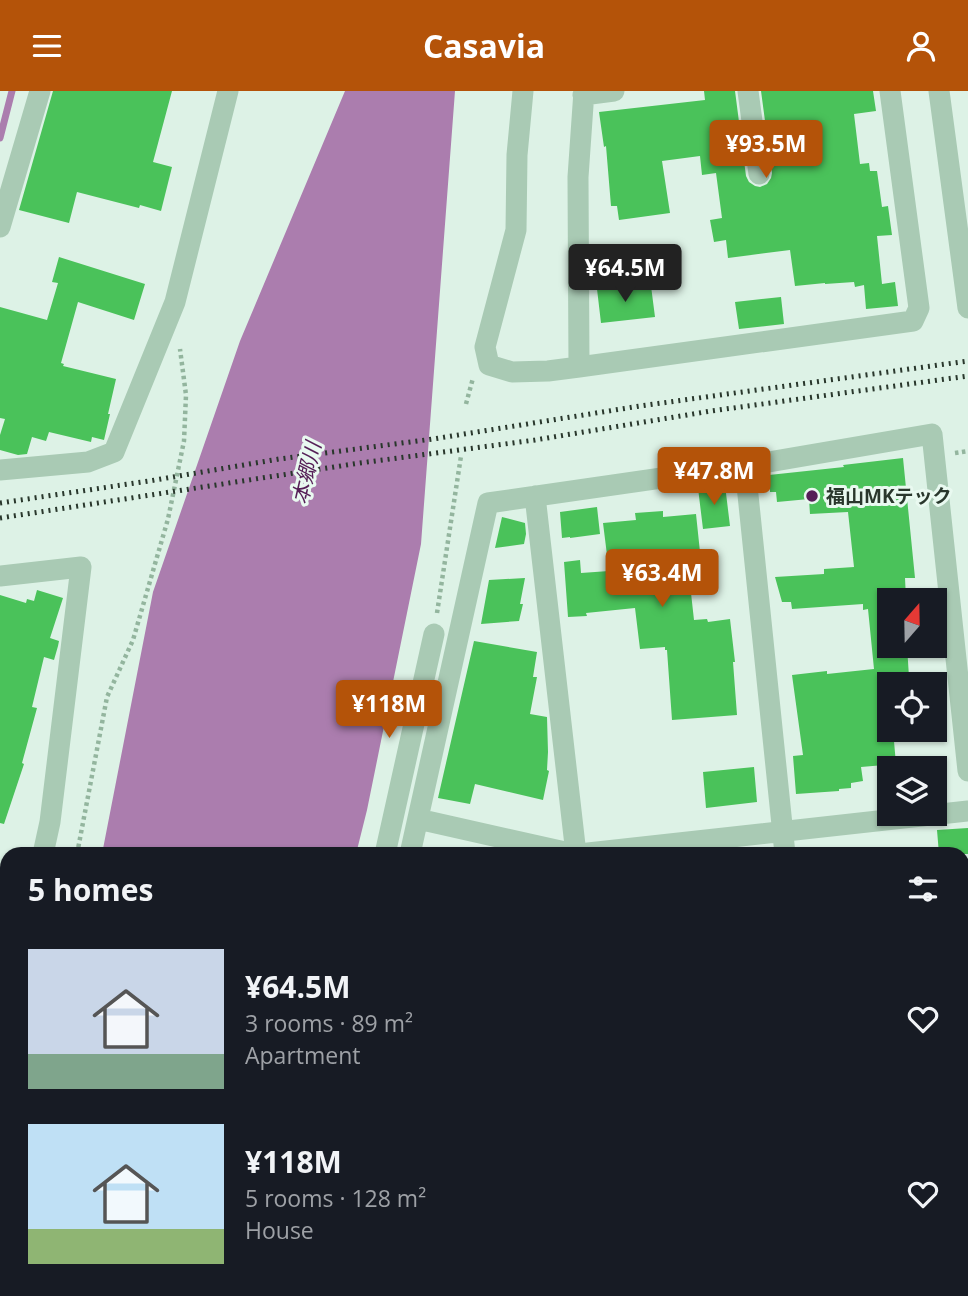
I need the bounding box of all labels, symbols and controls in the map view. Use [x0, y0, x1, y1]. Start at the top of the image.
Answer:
text: Casavia [423, 24, 545, 67]
icon: menu [28, 27, 66, 65]
icon: person [902, 27, 940, 65]
pin: ¥93.5M [709, 120, 823, 180]
text: ¥93.5M [726, 127, 806, 159]
pin: ¥64.5M [568, 245, 682, 304]
text: ¥64.5M [585, 251, 665, 283]
water label: 本郷川 [285, 437, 327, 507]
pin: ¥47.8M [657, 447, 771, 507]
text: ¥47.8M [674, 454, 754, 486]
place label: 福山MKテック [826, 483, 952, 509]
marker: 福山MKテック [804, 488, 820, 504]
pin: ¥63.4M [605, 549, 719, 609]
text: ¥63.4M [622, 556, 702, 588]
north arrow [877, 588, 947, 658]
map controls [877, 588, 947, 826]
button: locate [877, 672, 947, 742]
pin: ¥118M [340, 681, 438, 740]
text: ¥118M [352, 687, 426, 719]
button: layers [877, 756, 947, 826]
text: 5 homes [28, 869, 153, 910]
icon: filters [904, 870, 942, 908]
text: ¥64.5M [245, 966, 350, 1007]
icon: home [84, 977, 168, 1061]
icon: heart [904, 1000, 942, 1038]
text: 3 rooms · 89 m² [245, 1007, 413, 1039]
text: Apartment [245, 1039, 361, 1071]
text: ¥118M [245, 1141, 342, 1182]
icon: home [84, 1152, 168, 1236]
icon: heart [904, 1175, 942, 1213]
text: 5 rooms · 128 m² [245, 1182, 426, 1214]
text: House [245, 1214, 314, 1246]

